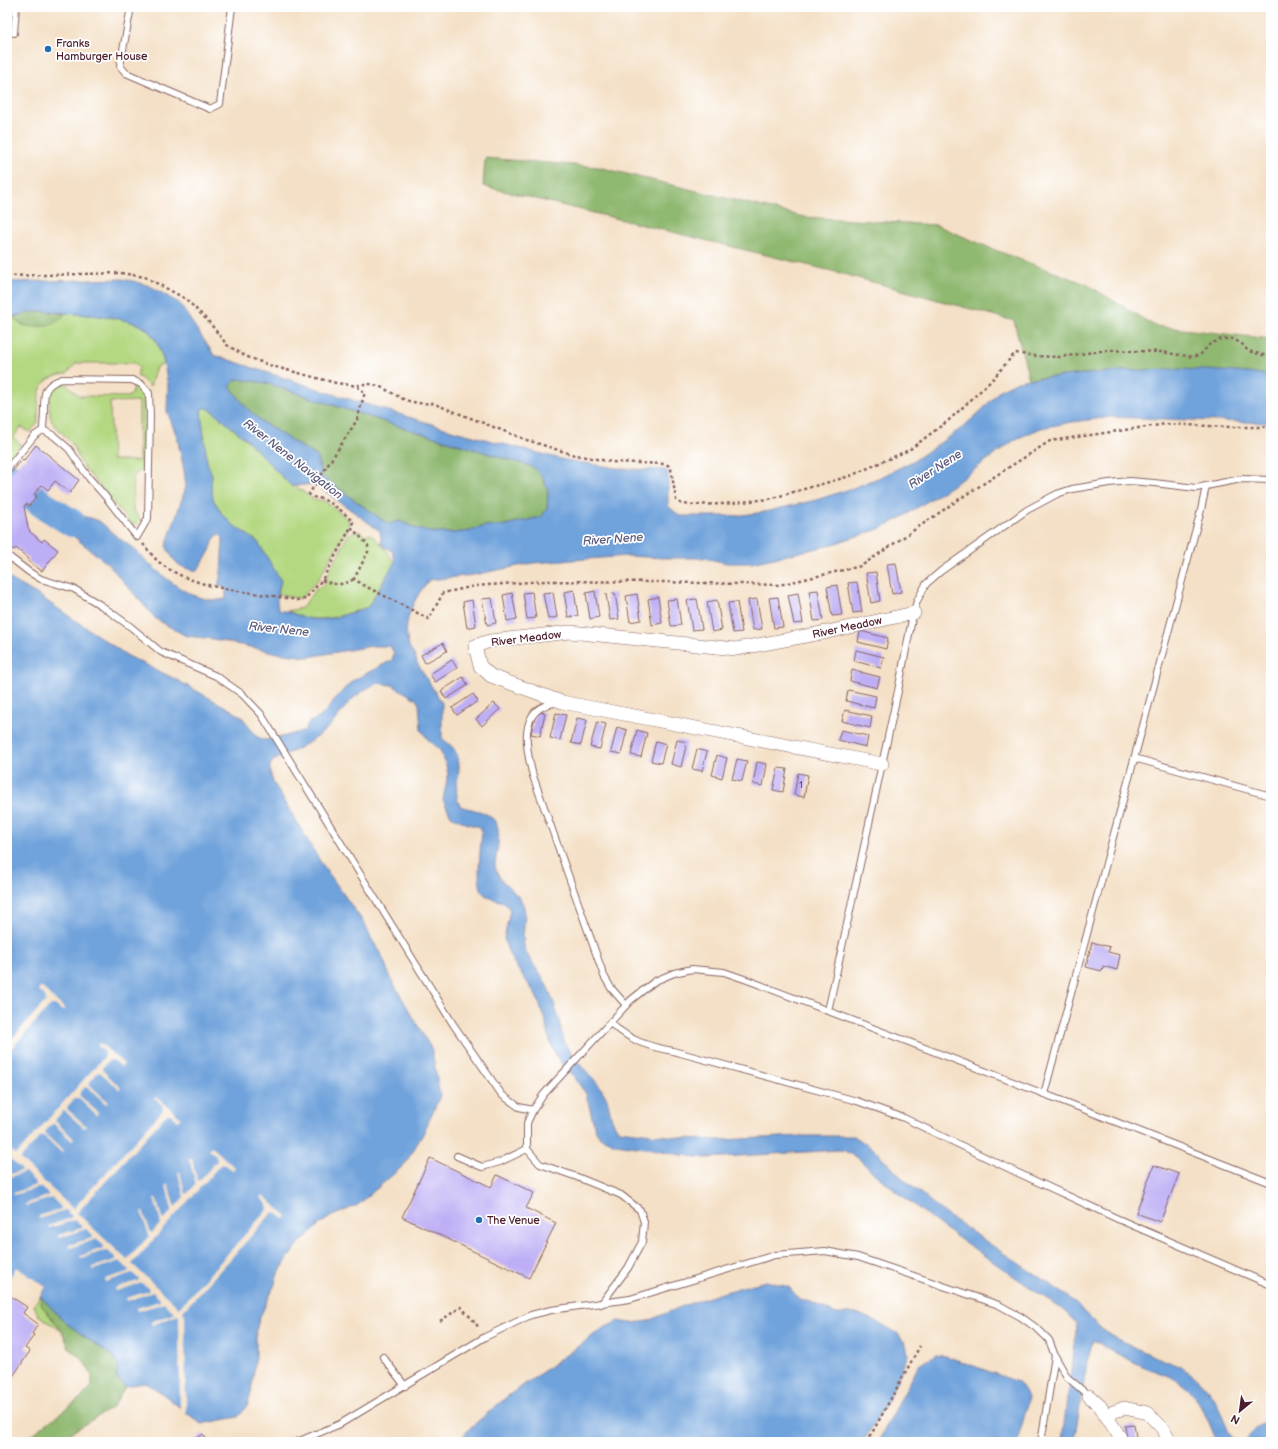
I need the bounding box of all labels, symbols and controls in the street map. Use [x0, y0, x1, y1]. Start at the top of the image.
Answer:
place label: Franks Hamburger House [56, 37, 148, 63]
marker: Franks Hamburger House [43, 44, 53, 54]
water label: River Nene Navigation [240, 416, 346, 503]
water label: River Nene [906, 447, 965, 492]
water label: River Nene [582, 530, 644, 549]
street label: River Meadow [811, 614, 884, 641]
water label: River Nene [248, 619, 310, 640]
street label: River Meadow [490, 628, 563, 649]
house number: 1 [799, 780, 803, 791]
place label: The Venue [487, 1214, 540, 1227]
marker: The Venue [474, 1215, 484, 1225]
north arrow [1220, 1391, 1260, 1431]
text: N [1229, 1412, 1242, 1427]

